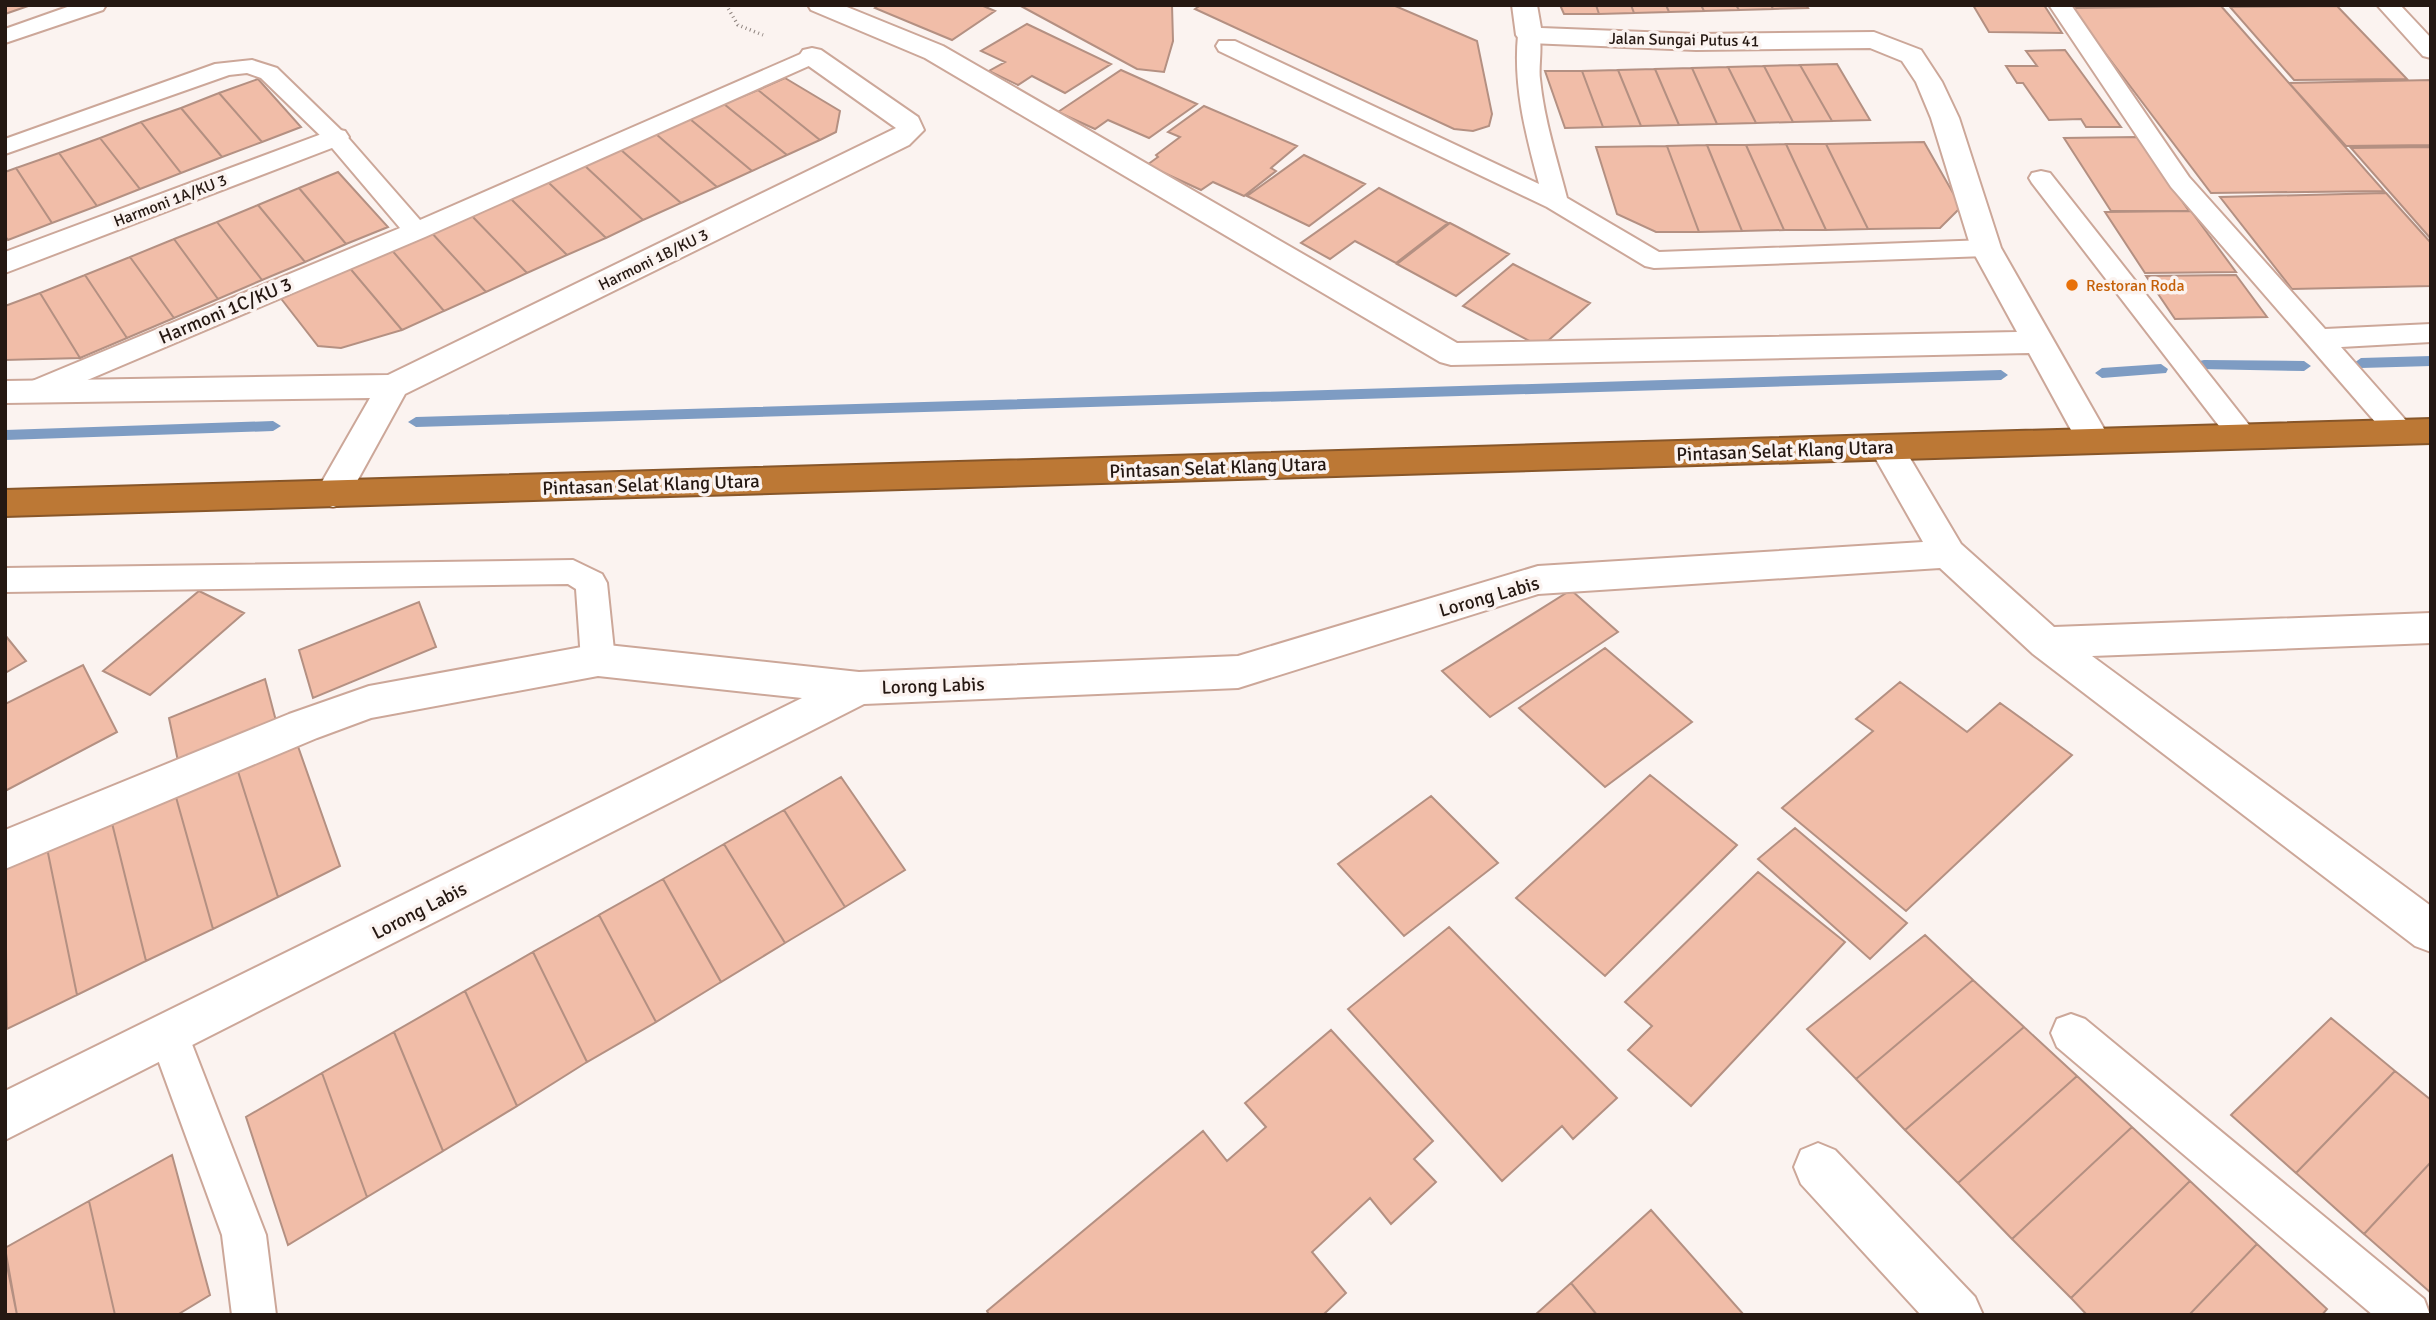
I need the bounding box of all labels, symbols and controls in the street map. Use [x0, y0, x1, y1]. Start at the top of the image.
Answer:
street label: Jalan Sungai Putus 41 [1609, 29, 1759, 51]
street label: Harmoni 1A/KU 3 [111, 170, 230, 232]
street label: Harmoni 1B/KU 3 [595, 225, 712, 295]
street label: Harmoni 1C/KU 3 [155, 272, 296, 350]
place label: Restoran Roda [2086, 276, 2185, 296]
marker: Restoran Roda [2064, 277, 2080, 293]
street label: Pintasan Selat Klang Utara [1676, 435, 1894, 467]
street label: Pintasan Selat Klang Utara [1109, 452, 1327, 484]
street label: Pintasan Selat Klang Utara [542, 469, 760, 501]
street label: Lorong Labis [1436, 571, 1542, 623]
street label: Lorong Labis [881, 672, 985, 700]
street label: Lorong Labis [368, 877, 471, 945]

